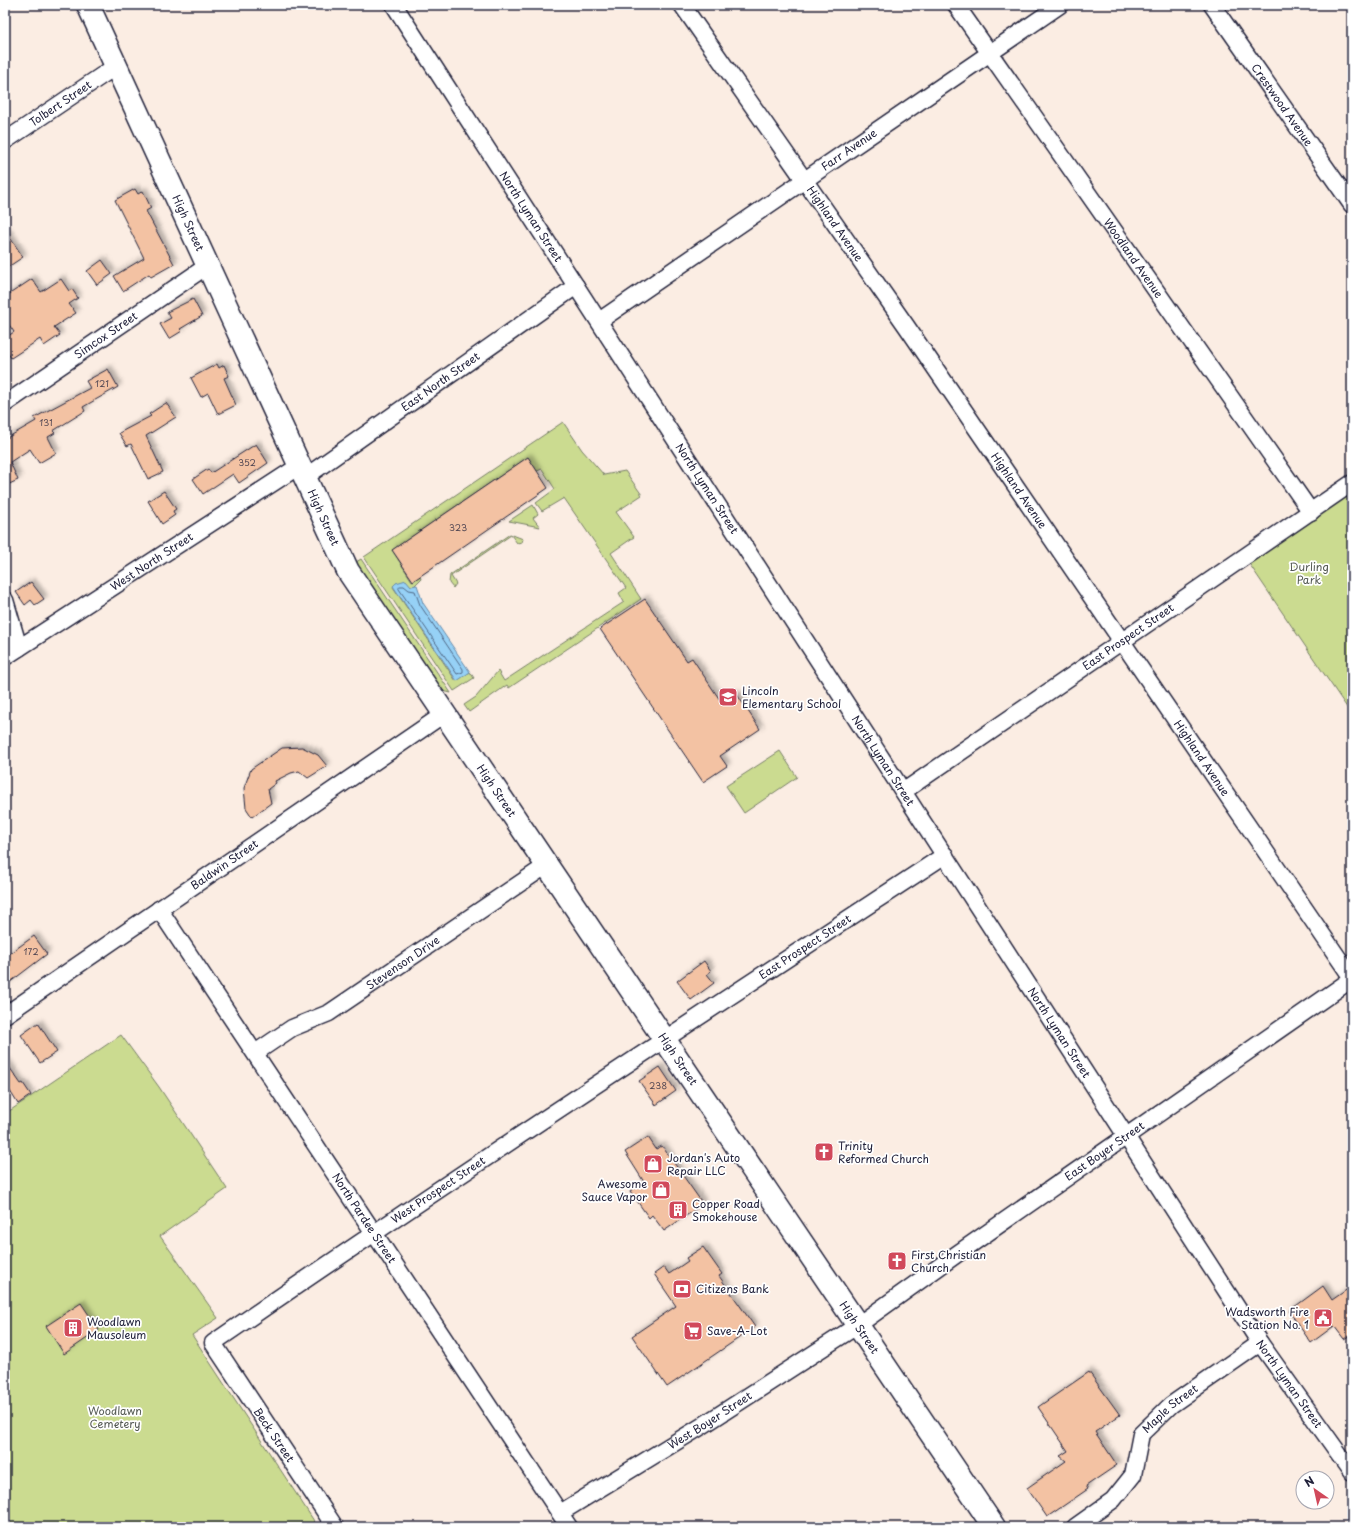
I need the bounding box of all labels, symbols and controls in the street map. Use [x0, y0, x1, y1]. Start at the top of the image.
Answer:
street label: Crestwood Avenue [1247, 60, 1317, 149]
street label: Tolbert Street [26, 76, 95, 130]
street label: Farr Avenue [817, 124, 880, 174]
street label: North Lyman Street [496, 168, 567, 265]
street label: Highland Avenue [803, 182, 868, 265]
street label: High Street [168, 192, 209, 254]
street label: Woodland Avenue [1100, 214, 1168, 301]
street label: Simcox Street [70, 307, 140, 362]
street label: East North Street [397, 347, 483, 415]
house number: 121 [95, 376, 109, 390]
house number: 131 [39, 415, 53, 429]
street label: North Lyman Street [672, 440, 743, 537]
street label: Highland Avenue [987, 449, 1051, 532]
house number: 352 [238, 455, 256, 469]
street label: High Street [304, 486, 344, 549]
house number: 323 [449, 520, 467, 534]
street label: West North Street [107, 528, 197, 594]
park label: Durling Park [1289, 558, 1329, 588]
street label: East Prospect Street [1079, 599, 1177, 674]
place label: Lincoln Elementary School [742, 682, 841, 712]
school or university icon: Lincoln Elementary School [717, 686, 739, 708]
street label: North Lyman Street [848, 712, 919, 809]
street label: Highland Avenue [1170, 716, 1234, 799]
street label: High Street [473, 761, 521, 821]
street label: Baldwin Street [187, 835, 262, 893]
street label: East Prospect Street [755, 910, 855, 983]
street label: Stevenson Drive [363, 931, 443, 993]
house number: 172 [23, 944, 39, 958]
street label: North Lyman Street [1024, 984, 1095, 1081]
street label: High Street [654, 1029, 702, 1089]
house number: 238 [649, 1078, 667, 1092]
street label: East Boyer Street [1061, 1117, 1148, 1185]
place label: Trinity Reformed Church [838, 1137, 929, 1167]
church icon: Trinity Reformed Church [813, 1141, 835, 1163]
place label: Jordan's Auto Repair LLC [667, 1149, 740, 1179]
street label: West Prospect Street [387, 1151, 489, 1227]
shop icon: Jordan's Auto Repair LLC [642, 1153, 664, 1175]
street label: North Pardee Street [328, 1169, 401, 1267]
place label: Awesome Sauce Vapor [582, 1175, 647, 1205]
shop icon: Awesome Sauce Vapor [650, 1179, 672, 1201]
place label: Copper Road Smokehouse [692, 1195, 760, 1225]
building icon: Copper Road Smokehouse [667, 1199, 689, 1221]
place label: First Christian Church [911, 1246, 986, 1276]
church icon: First Christian Church [886, 1250, 908, 1272]
bank icon: Citizens Bank [671, 1278, 693, 1300]
place label: Citizens Bank [696, 1280, 769, 1297]
street label: High Street [836, 1298, 884, 1357]
place label: Wadsworth Fire Station No. 1 [1225, 1303, 1309, 1333]
public building icon: Wadsworth Fire Station No. 1 [1312, 1307, 1334, 1329]
place label: Woodlawn Mausoleum [87, 1313, 146, 1343]
building icon: Woodlawn Mausoleum [62, 1317, 84, 1339]
supermarket icon: Save-A-Lot [682, 1320, 704, 1342]
place label: Save-A-Lot [707, 1322, 768, 1339]
street label: North Lyman Street [1252, 1336, 1327, 1432]
street label: Maple Street [1138, 1380, 1201, 1437]
street label: West Boyer Street [664, 1387, 755, 1453]
park label: Woodlawn Cemetery [88, 1402, 142, 1432]
street label: Beck Street [250, 1404, 299, 1466]
north arrow [1295, 1470, 1335, 1510]
text: N [1301, 1472, 1318, 1491]

